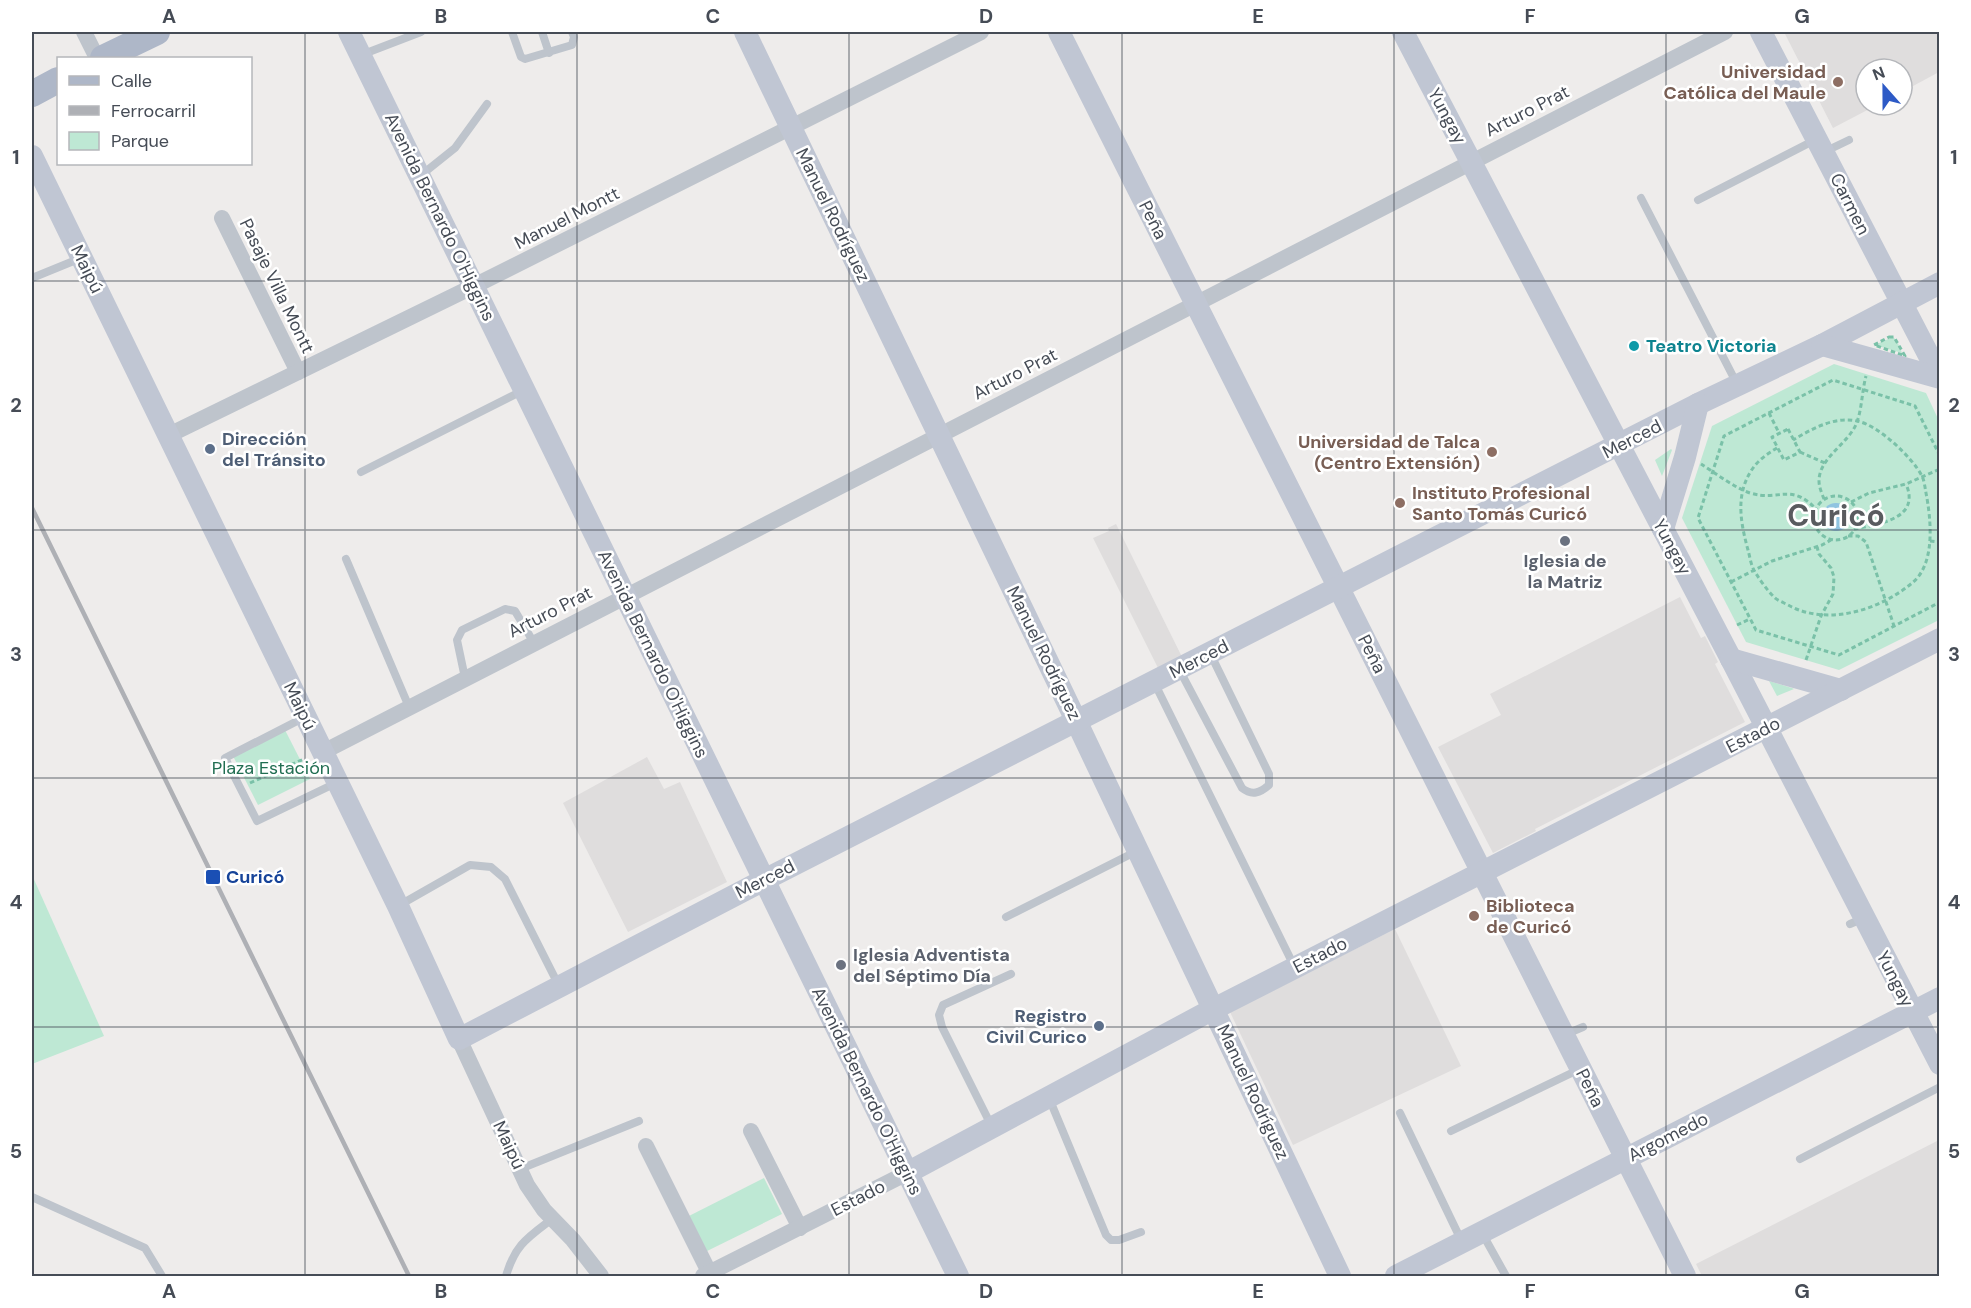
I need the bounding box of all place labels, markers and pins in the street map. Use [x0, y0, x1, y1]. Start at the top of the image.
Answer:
place label: Universidad Católica del Maule [1663, 60, 1826, 105]
marker: Universidad Católica del Maule [1831, 75, 1845, 89]
place label: Teatro Victoria [1646, 334, 1776, 358]
marker: Teatro Victoria [1627, 339, 1641, 353]
place label: Dirección del Tránsito [222, 427, 326, 472]
place label: Universidad de Talca (Centro Extensión) [1298, 430, 1480, 475]
marker: Dirección del Tránsito [203, 442, 217, 456]
marker: Universidad de Talca (Centro Extensión) [1485, 445, 1499, 459]
place label: Instituto Profesional Santo Tomás Curicó [1412, 481, 1590, 526]
marker: Instituto Profesional Santo Tomás Curicó [1393, 496, 1407, 510]
marker: Iglesia de la Matriz [1558, 534, 1572, 548]
place label: Iglesia de la Matriz [1523, 549, 1607, 594]
place label: Curicó [226, 865, 285, 889]
marker: Curicó [204, 868, 222, 886]
place label: Biblioteca de Curicó [1486, 894, 1574, 939]
marker: Biblioteca de Curicó [1467, 909, 1481, 923]
place label: Iglesia Adventista del Séptimo Día [853, 943, 1010, 988]
marker: Iglesia Adventista del Séptimo Día [834, 958, 848, 972]
place label: Registro Civil Curico [986, 1004, 1087, 1049]
marker: Registro Civil Curico [1092, 1019, 1106, 1033]

